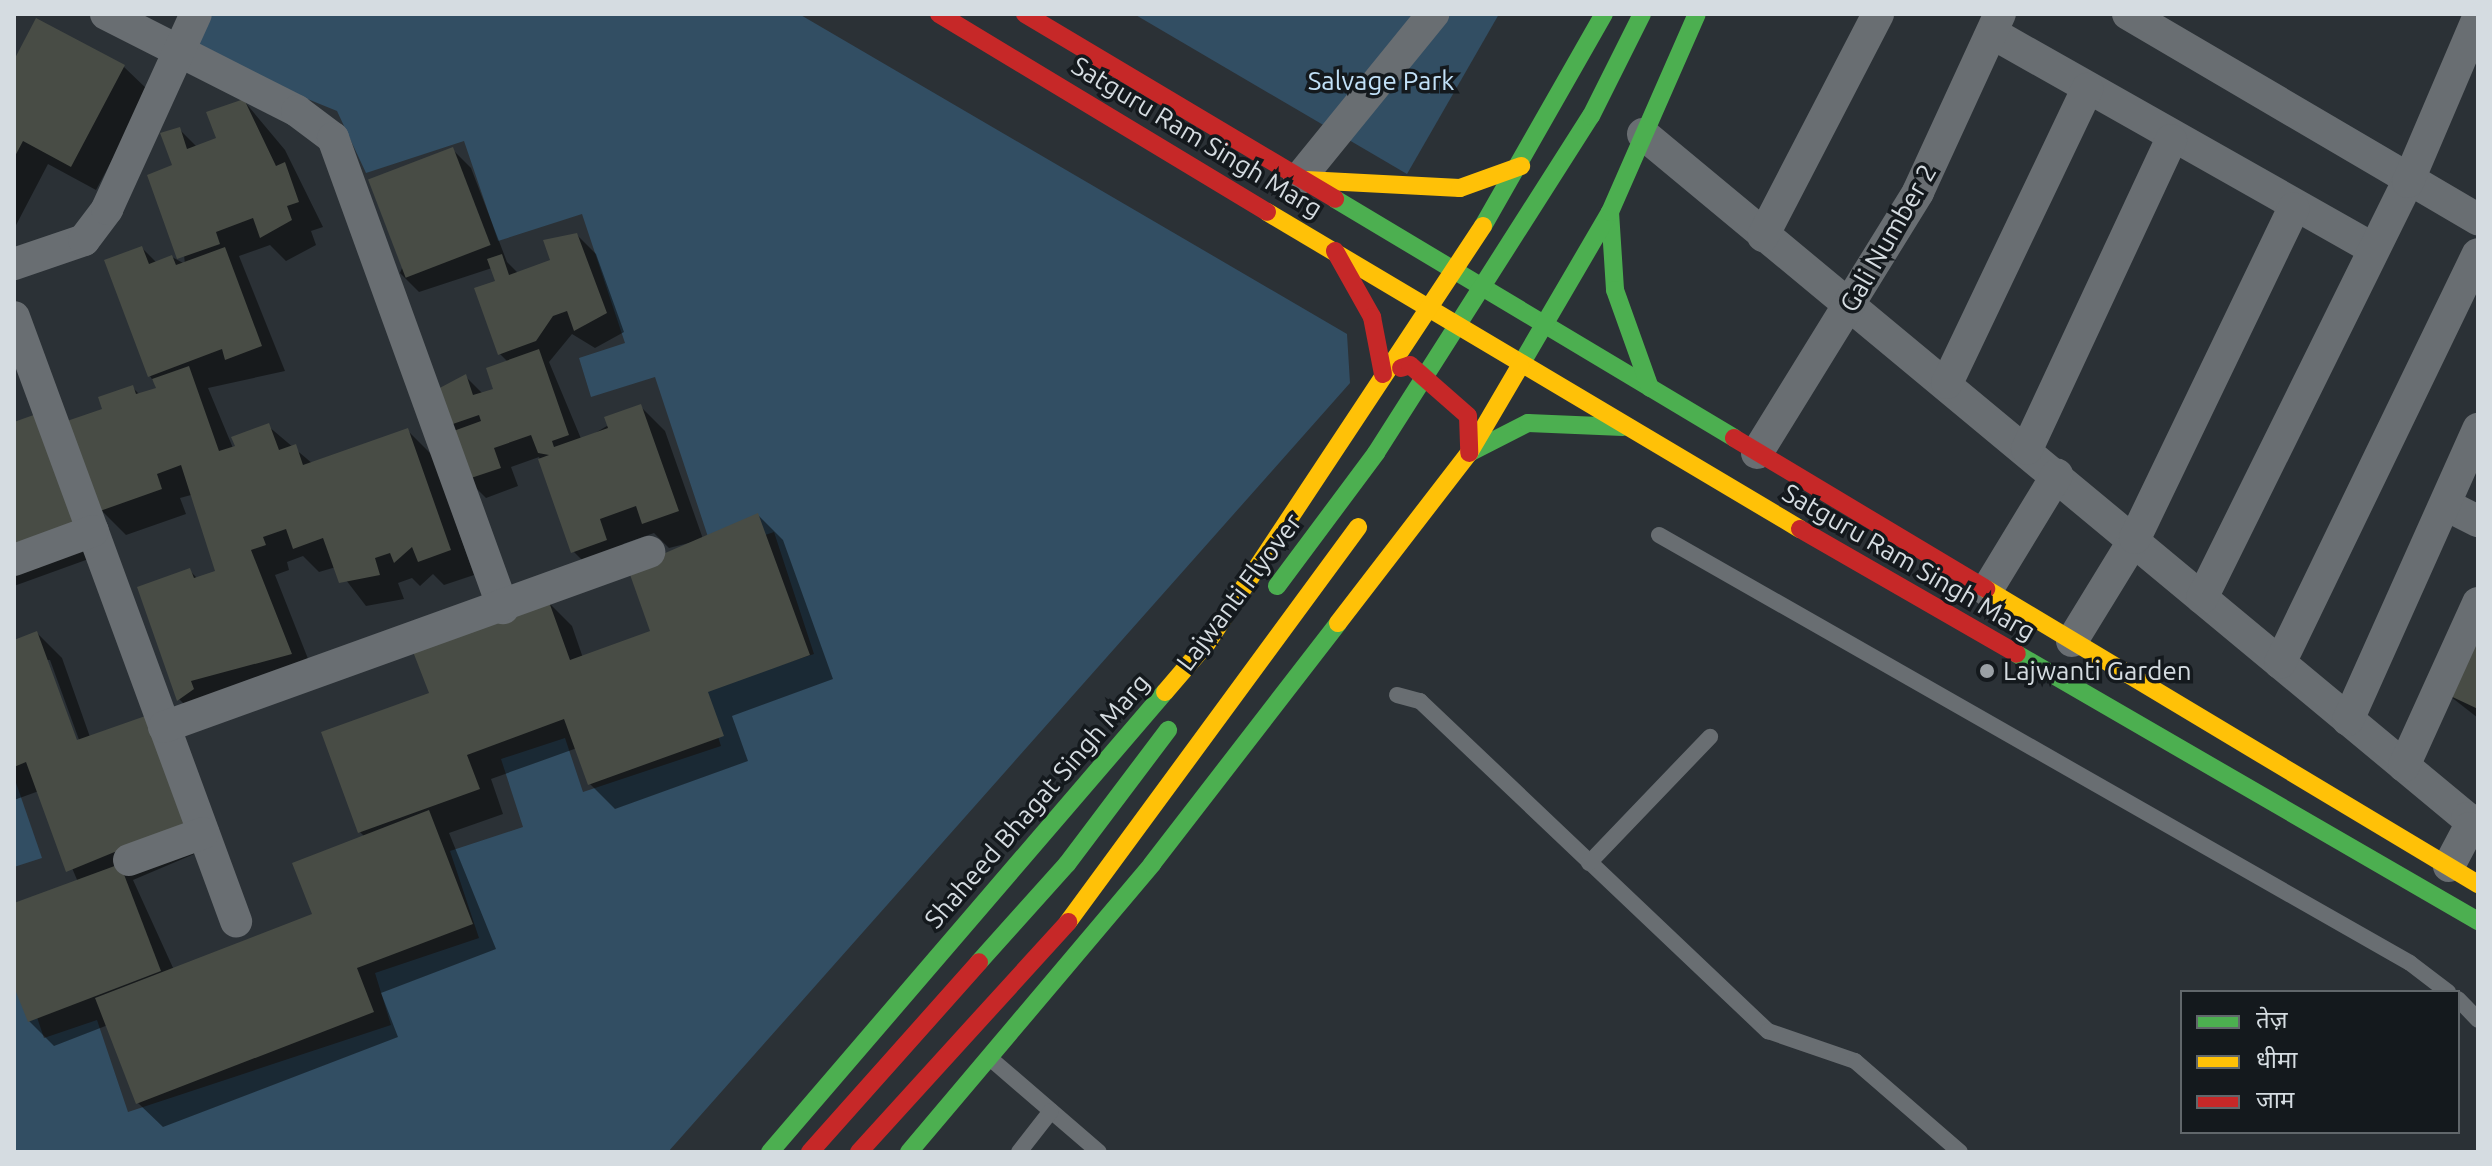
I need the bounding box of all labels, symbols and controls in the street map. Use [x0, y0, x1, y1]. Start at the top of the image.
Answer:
street label: Satguru Ram Singh Marg [1066, 50, 1328, 224]
park label: Salvage Park [1308, 65, 1454, 97]
street label: Gali Number 2 [1833, 159, 1943, 317]
street label: Satguru Ram Singh Marg [1777, 477, 2041, 647]
street label: Lajwanti Flyover [1170, 507, 1308, 677]
place label: Lajwanti Garden [2003, 655, 2192, 687]
marker: Lajwanti Garden [1978, 662, 1996, 680]
street label: Shaheed Bhagat Singh Marg [918, 667, 1156, 935]
legend [2180, 990, 2460, 1134]
text: तेज़ [2256, 1006, 2288, 1033]
text: धीमा [2256, 1046, 2298, 1073]
text: जाम [2256, 1086, 2294, 1113]

